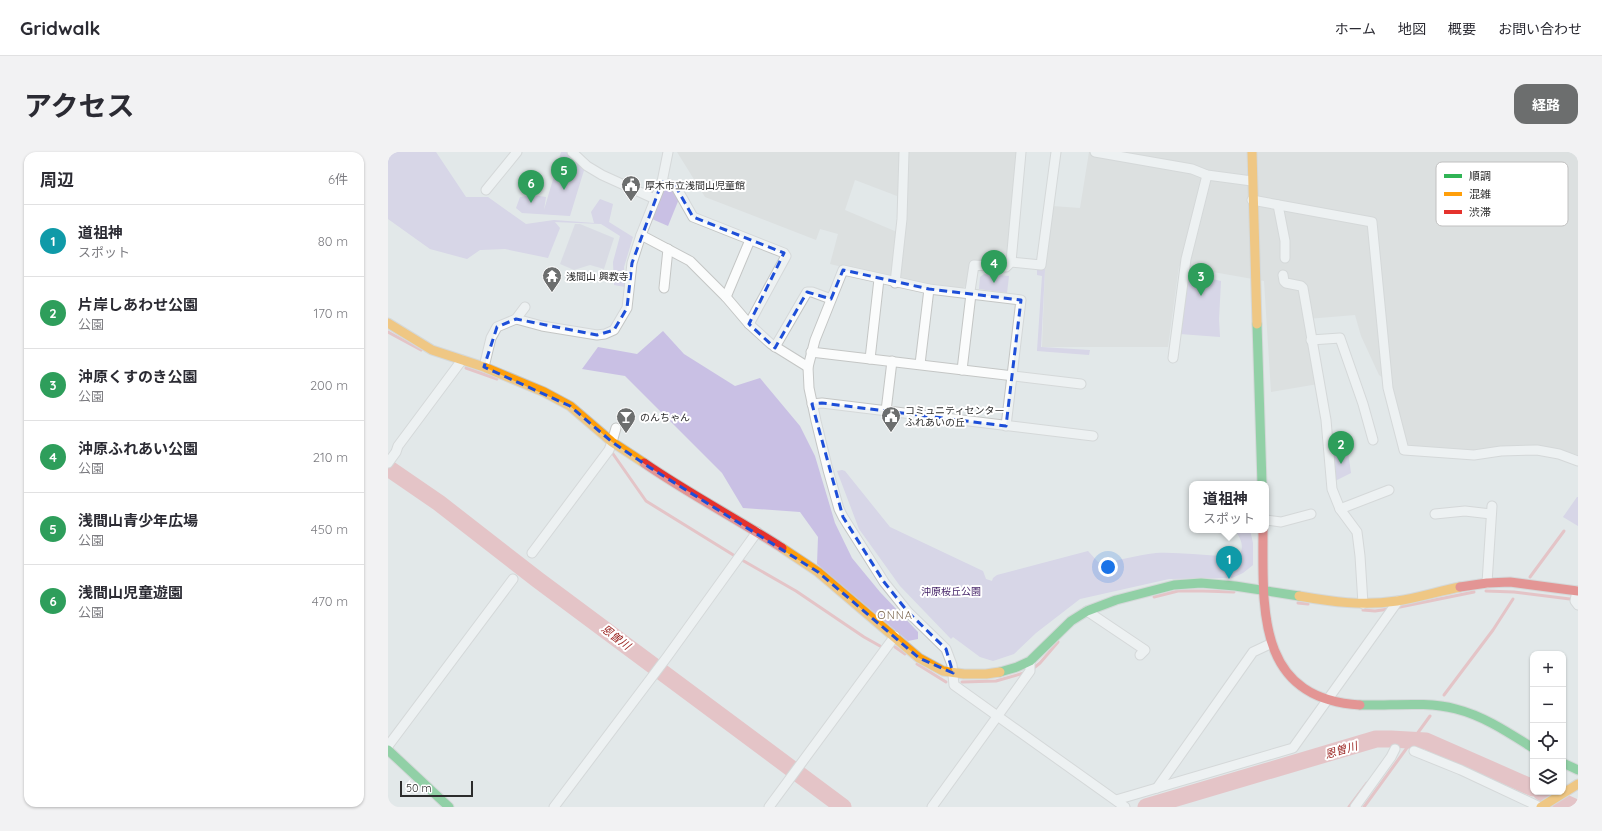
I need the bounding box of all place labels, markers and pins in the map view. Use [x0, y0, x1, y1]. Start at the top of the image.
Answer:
pin: 5 [551, 157, 577, 190]
pin: 6 [518, 170, 544, 203]
public building icon: 厚木市立浅間山児童館 [620, 174, 642, 202]
place label: 厚木市立浅間山児童館 [645, 179, 745, 192]
pin: 4 [981, 250, 1007, 283]
pin: 3 [1188, 263, 1214, 296]
temple icon: 浅間山 興教寺 [541, 265, 563, 293]
place label: 浅間山 興教寺 [566, 270, 629, 283]
place label: コミュニティセンター ふれあいの丘 [905, 404, 1004, 429]
public building icon: コミュニティセンター ふれあいの丘 [880, 405, 902, 433]
bar icon: のんちゃん [615, 406, 637, 434]
place label: のんちゃん [640, 411, 690, 424]
pin: 2 [1328, 431, 1354, 464]
pin: 1 [1216, 546, 1242, 579]

